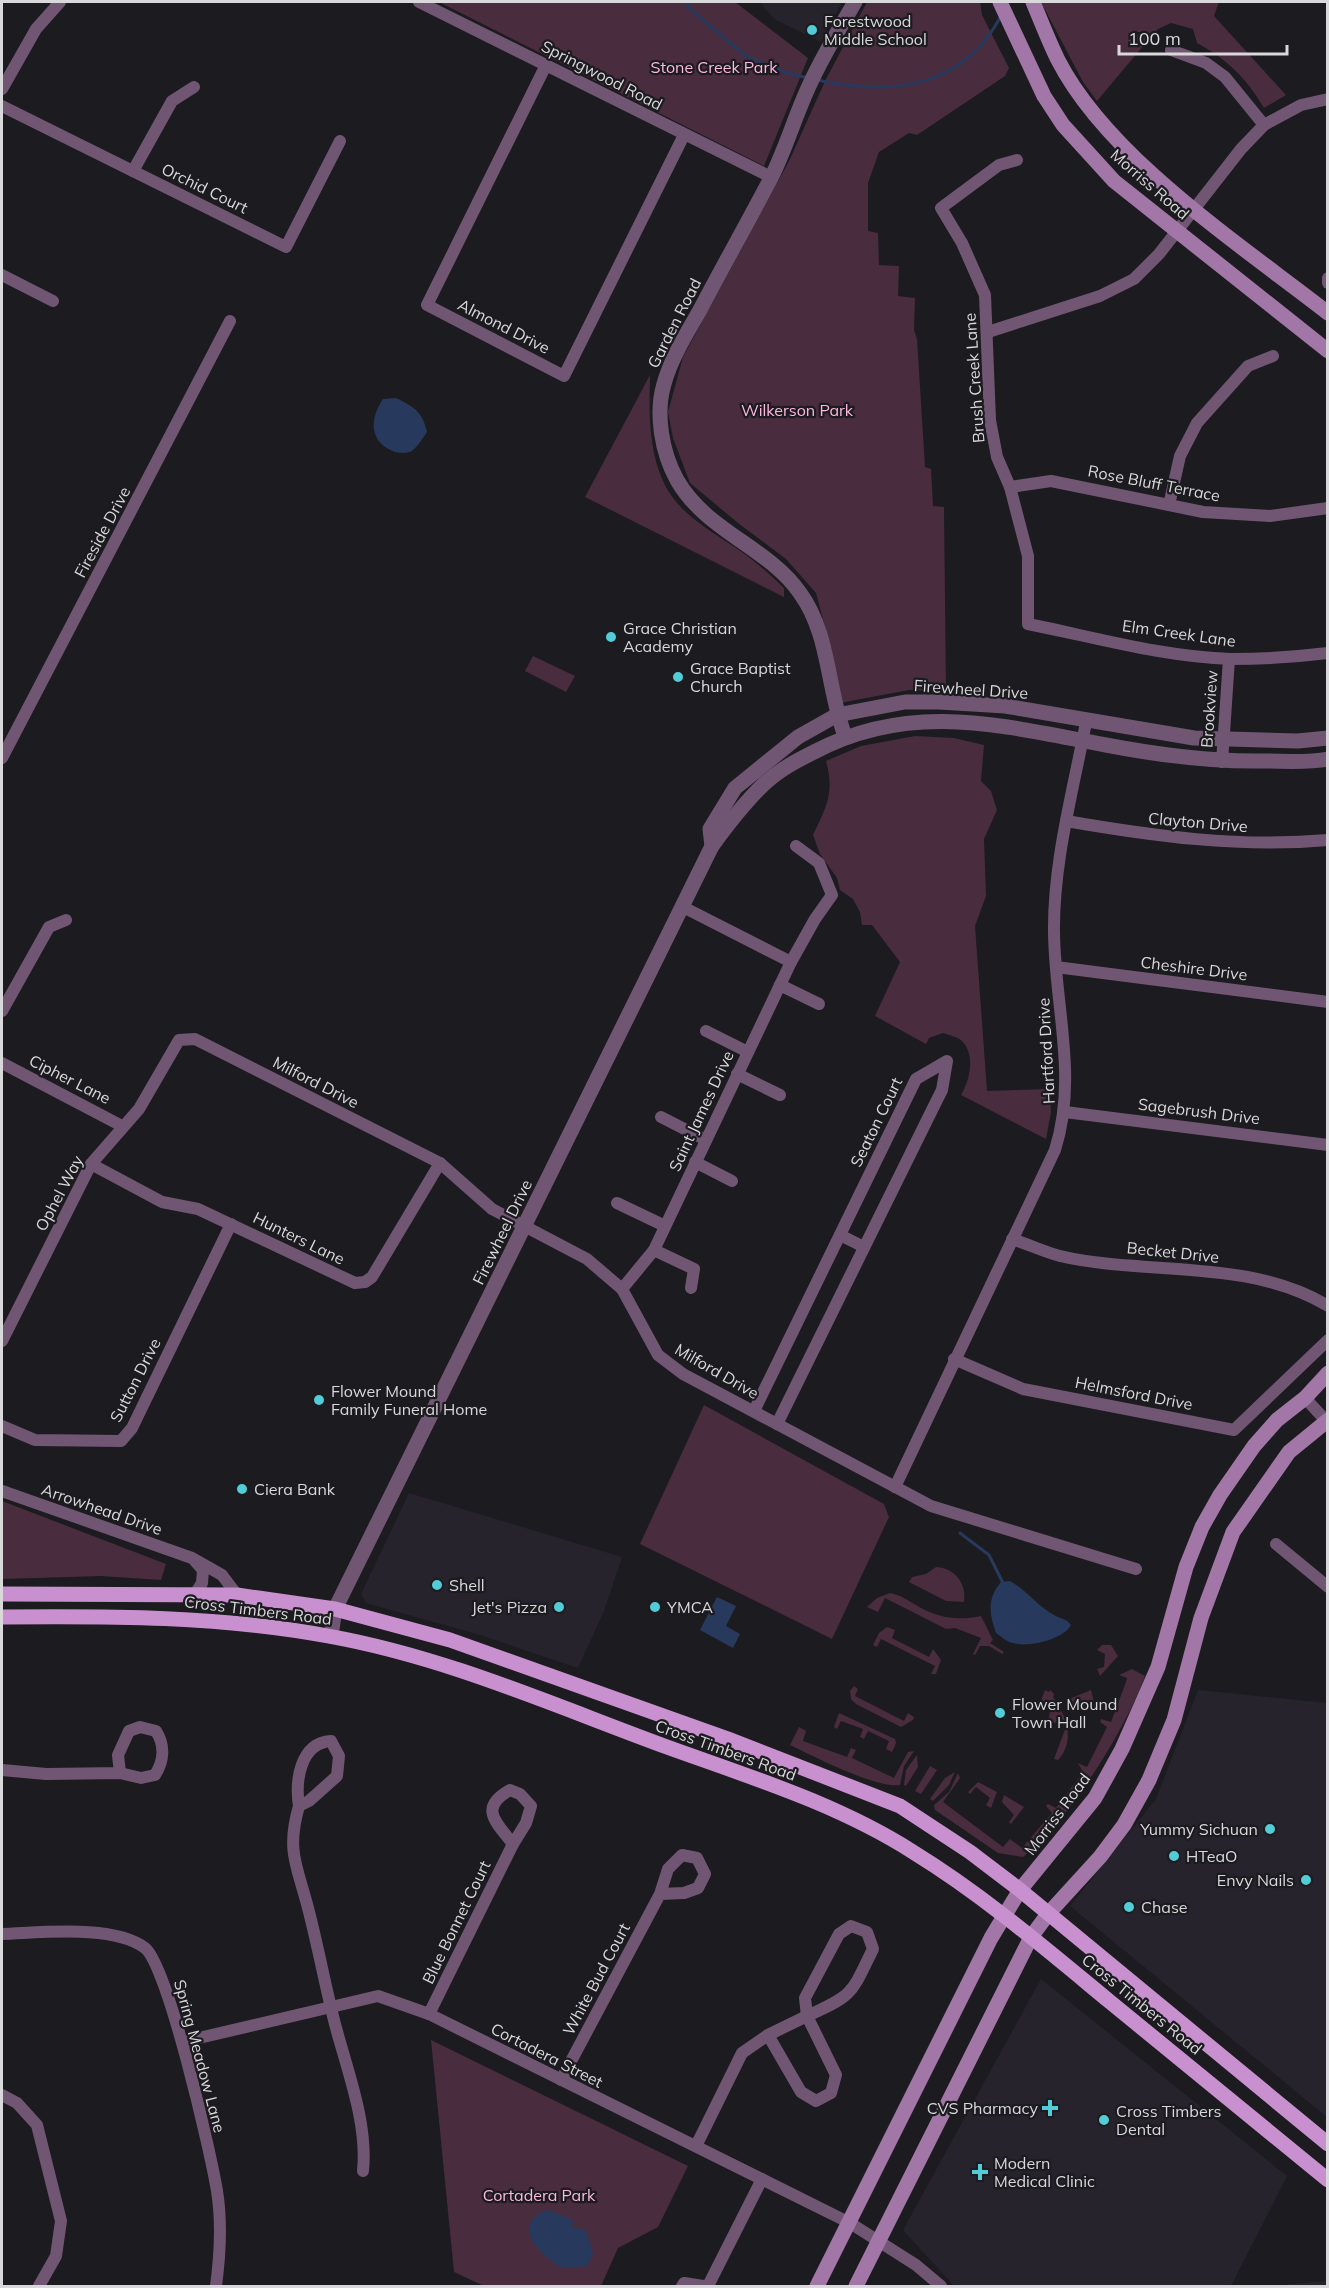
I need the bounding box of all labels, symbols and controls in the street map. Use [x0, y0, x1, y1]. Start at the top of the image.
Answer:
place label: Forestwood Middle School [824, 11, 927, 49]
scale bar [1119, 18, 1287, 56]
marker: Forestwood Middle School [805, 23, 819, 37]
text: 100 m [1128, 27, 1181, 50]
street label: Springwood Road [538, 36, 666, 114]
park label: Stone Creek Park [650, 57, 778, 77]
street label: Morriss Road [1107, 144, 1193, 224]
street label: Orchid Court [159, 159, 252, 218]
street label: Garden Road [643, 275, 705, 371]
street label: Almond Drive [455, 294, 553, 358]
street label: Brush Creek Lane [959, 312, 989, 444]
park label: Wilkerson Park [741, 400, 854, 420]
street label: Rose Bluff Terrace [1086, 460, 1222, 506]
street label: Fireside Drive [70, 483, 134, 581]
street label: Elm Creek Lane [1121, 615, 1237, 651]
place label: Grace Christian Academy [623, 618, 737, 656]
marker: Grace Christian Academy [604, 630, 618, 644]
place label: Grace Baptist Church [690, 658, 791, 696]
street label: Brookview [1196, 669, 1222, 748]
marker: Grace Baptist Church [671, 670, 685, 684]
street label: Firewheel Drive [913, 675, 1029, 703]
street label: Clayton Drive [1147, 808, 1249, 836]
street label: Cheshire Drive [1139, 952, 1249, 984]
street label: Hartford Drive [1033, 997, 1059, 1105]
street label: Saint James Drive [664, 1047, 738, 1175]
street label: Cipher Lane [26, 1050, 114, 1108]
street label: Milford Drive [270, 1052, 362, 1112]
street label: Seaton Court [846, 1074, 906, 1170]
street label: Sagebrush Drive [1137, 1094, 1261, 1128]
street label: Ophel Way [31, 1151, 88, 1234]
street label: Firewheel Drive [468, 1176, 536, 1288]
street label: Hunters Lane [250, 1207, 348, 1269]
street label: Becket Drive [1126, 1237, 1220, 1267]
street label: Sutton Drive [105, 1335, 165, 1425]
street label: Milford Drive [671, 1339, 763, 1403]
street label: Helmsford Drive [1074, 1372, 1194, 1414]
place label: Flower Mound Family Funeral Home [331, 1381, 487, 1419]
marker: Flower Mound Family Funeral Home [312, 1393, 326, 1407]
street label: Arrowhead Drive [39, 1479, 165, 1539]
place label: Ciera Bank [254, 1479, 336, 1499]
marker: Ciera Bank [235, 1482, 249, 1496]
place label: Shell [449, 1575, 485, 1595]
marker: Shell [430, 1578, 444, 1592]
street label: Cross Timbers Road [183, 1591, 333, 1629]
place label: Jet's Pizza [471, 1597, 547, 1617]
place label: YMCA [666, 1597, 713, 1617]
marker: Jet's Pizza [552, 1600, 566, 1614]
marker: YMCA [648, 1600, 662, 1614]
place label: Flower Mound Town Hall [1012, 1694, 1117, 1732]
marker: Flower Mound Town Hall [993, 1706, 1007, 1720]
street label: Cross Timbers Road [653, 1715, 799, 1785]
street label: Morriss Road [1020, 1769, 1094, 1859]
place label: Yummy Sichuan [1139, 1819, 1258, 1839]
marker: Yummy Sichuan [1263, 1822, 1277, 1836]
place label: HTeaO [1186, 1846, 1237, 1866]
marker: HTeaO [1167, 1849, 1181, 1863]
street label: Blue Bonnet Court [418, 1857, 495, 1987]
place label: Envy Nails [1217, 1870, 1294, 1890]
marker: Envy Nails [1299, 1873, 1313, 1887]
place label: Chase [1141, 1897, 1188, 1917]
marker: Chase [1122, 1900, 1136, 1914]
street label: White Bud Court [558, 1919, 634, 2038]
street label: Cross Timbers Road [1078, 1949, 1206, 2059]
street label: Spring Meadow Lane [170, 1977, 230, 2135]
street label: Cortadera Street [488, 2018, 607, 2092]
place label: CVS Pharmacy [927, 2098, 1038, 2118]
marker: CVS Pharmacy [1043, 2101, 1057, 2115]
place label: Cross Timbers Dental [1116, 2101, 1221, 2139]
marker: Cross Timbers Dental [1097, 2113, 1111, 2127]
place label: Modern Medical Clinic [994, 2153, 1095, 2191]
marker: Modern Medical Clinic [971, 2163, 989, 2181]
park label: Cortadera Park [483, 2185, 596, 2205]

